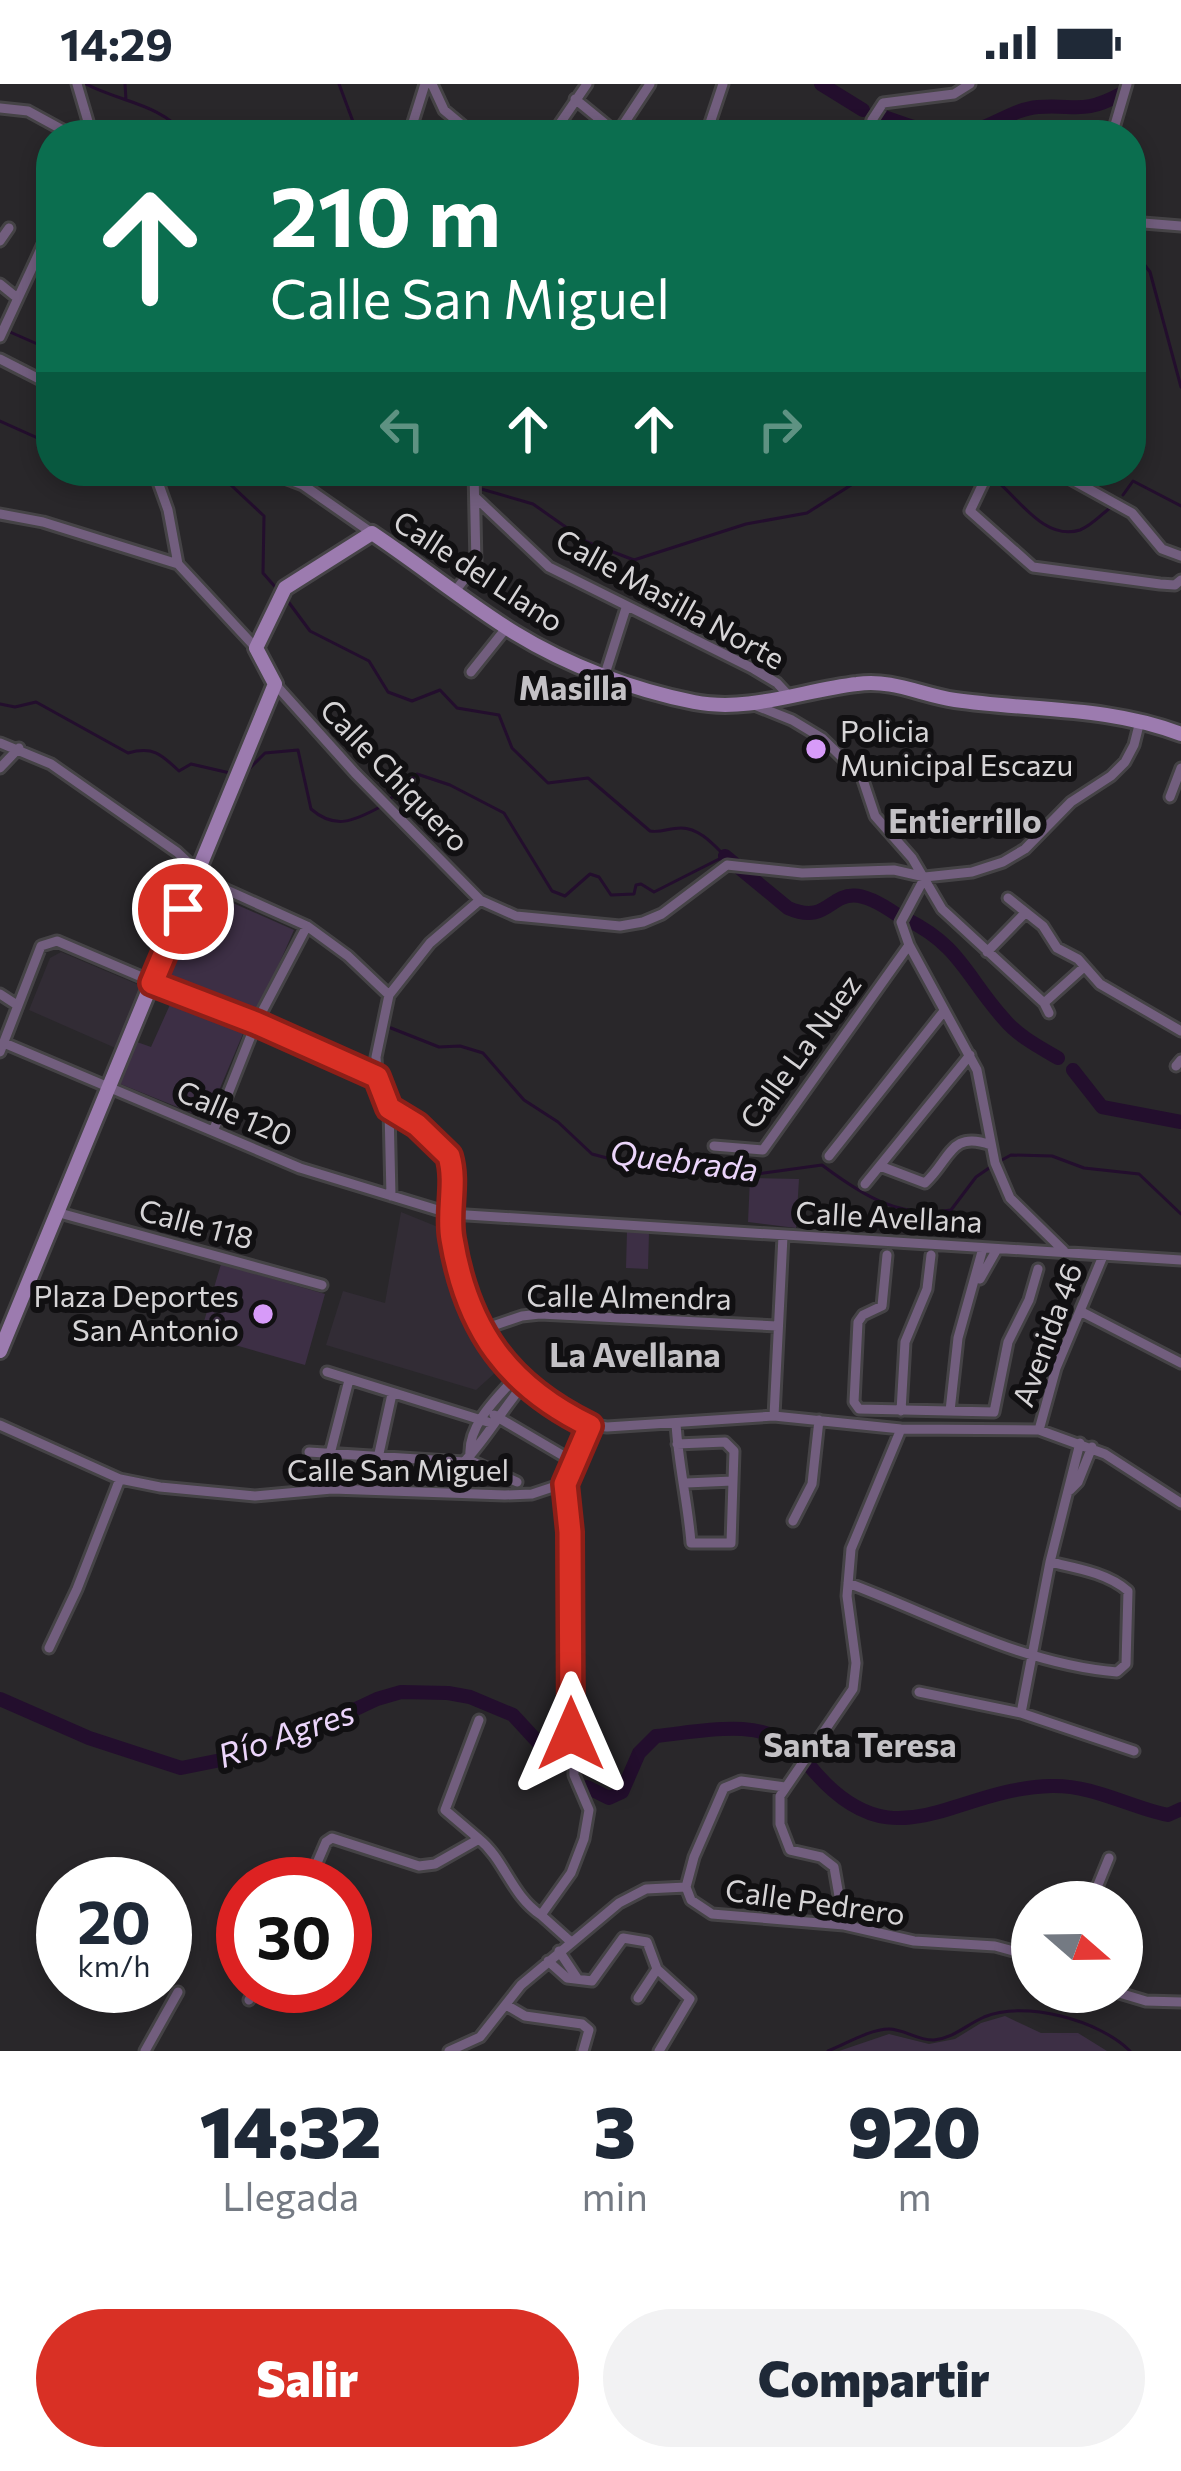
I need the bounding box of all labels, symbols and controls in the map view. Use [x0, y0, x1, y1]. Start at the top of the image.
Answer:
text: 14:29 [60, 15, 173, 70]
text: 210 m [270, 162, 501, 264]
icon: ahead [72, 168, 228, 324]
text: Calle San Miguel [270, 264, 670, 330]
icon: left [369, 396, 435, 462]
icon: ahead [495, 396, 561, 462]
icon: ahead [621, 396, 687, 462]
icon: right [747, 396, 813, 462]
street label: Calle del Llano [387, 501, 571, 639]
street label: Calle Masilla Norte [550, 520, 792, 676]
district label: Masilla [519, 666, 627, 707]
street label: Calle Chiquero [314, 690, 478, 858]
place label: Policia Municipal Escazu [840, 711, 1073, 782]
marker: Policia Municipal Escazu [803, 736, 829, 762]
district label: Entierrillo [888, 799, 1042, 840]
pin [132, 858, 234, 960]
icon: arrive [150, 876, 216, 942]
street label: Calle La Nuez [731, 966, 867, 1135]
street label: Calle 120 [172, 1071, 298, 1153]
water label: Quebrada [608, 1130, 761, 1189]
street label: Calle 118 [135, 1190, 258, 1256]
street label: Calle Avellana [795, 1192, 984, 1239]
street label: Avenida 46 [1003, 1257, 1089, 1411]
street label: Calle Almendra [526, 1275, 732, 1316]
place label: Plaza Deportes San Antonio [33, 1276, 239, 1347]
marker: Plaza Deportes San Antonio [250, 1301, 276, 1327]
district label: La Avellana [549, 1333, 721, 1374]
street label: Calle San Miguel [287, 1450, 509, 1487]
position arrow [508, 1671, 634, 1797]
water label: Río Agres [212, 1690, 359, 1775]
district label: Santa Teresa [763, 1723, 957, 1764]
speed limit sign: 30 [216, 1857, 372, 2013]
street label: Calle Pedrero [723, 1870, 908, 1931]
north arrow [1011, 1881, 1143, 2013]
map controls [1011, 1881, 1143, 2013]
text: 20 [77, 1883, 151, 1956]
text: km/h [78, 1946, 150, 1983]
text: 14:32 [200, 2085, 382, 2173]
text: 3 [593, 2085, 636, 2173]
text: 920 [848, 2085, 981, 2173]
text: Llegada [222, 2171, 359, 2219]
text: min [581, 2171, 648, 2219]
text: m [897, 2171, 931, 2219]
button: Salir [36, 2309, 579, 2447]
button: Compartir [603, 2309, 1145, 2447]

